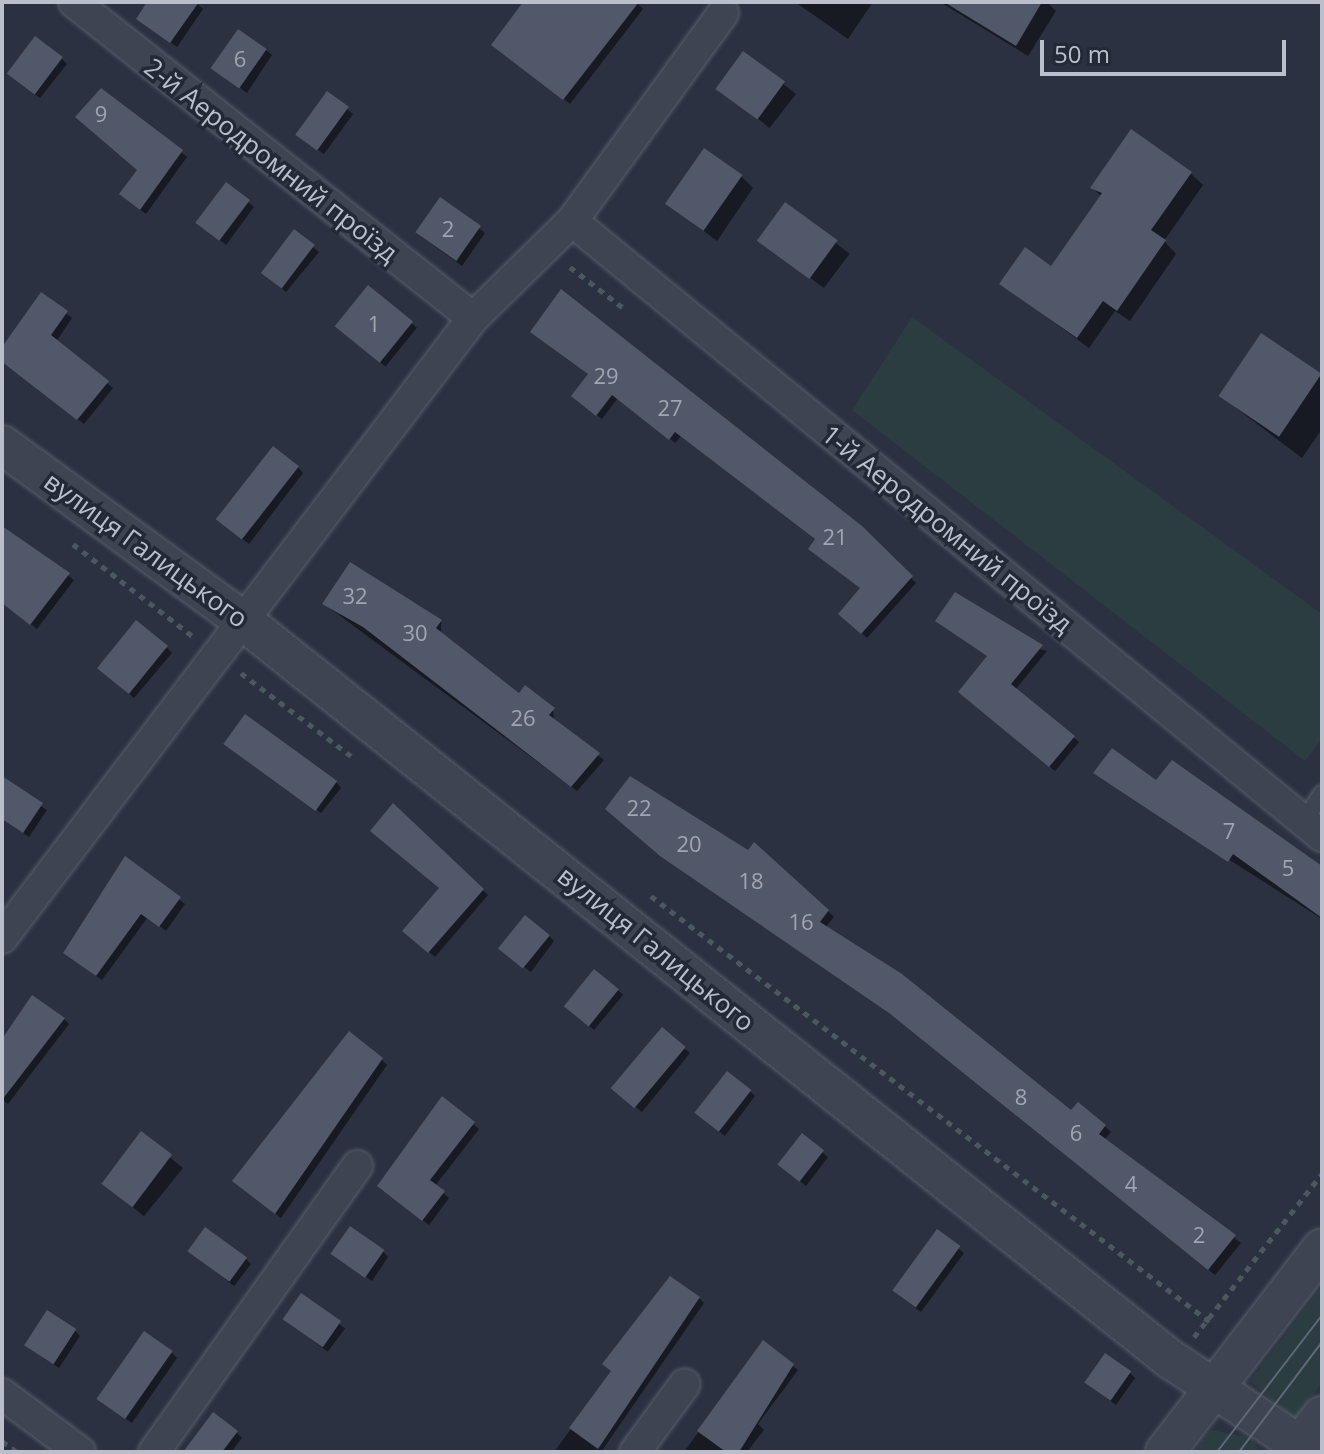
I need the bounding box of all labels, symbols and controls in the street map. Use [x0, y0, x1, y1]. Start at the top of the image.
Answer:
scale bar [1044, 24, 1290, 74]
text: 50 m [1054, 37, 1110, 70]
house number: 6 [234, 46, 246, 72]
street label: 2-й Аеродромний проїзд [138, 51, 404, 269]
house number: 9 [95, 101, 107, 127]
house number: 2 [442, 216, 454, 242]
house number: 1 [368, 311, 380, 337]
house number: 29 [593, 363, 619, 389]
house number: 27 [657, 395, 683, 421]
street label: 1-й Аеродромний проїзд [816, 418, 1078, 640]
street label: вулиця Галицького [38, 466, 254, 634]
house number: 21 [822, 524, 848, 550]
house number: 32 [342, 583, 368, 609]
house number: 30 [402, 620, 428, 646]
house number: 26 [510, 705, 536, 731]
house number: 22 [626, 795, 652, 821]
house number: 7 [1223, 818, 1235, 844]
house number: 20 [676, 831, 702, 857]
house number: 5 [1282, 855, 1294, 881]
street label: вулиця Галицького [551, 860, 761, 1038]
house number: 18 [738, 868, 764, 894]
house number: 16 [788, 909, 814, 935]
house number: 8 [1015, 1084, 1027, 1110]
house number: 6 [1070, 1120, 1082, 1146]
house number: 4 [1125, 1171, 1137, 1197]
house number: 2 [1193, 1222, 1205, 1248]

